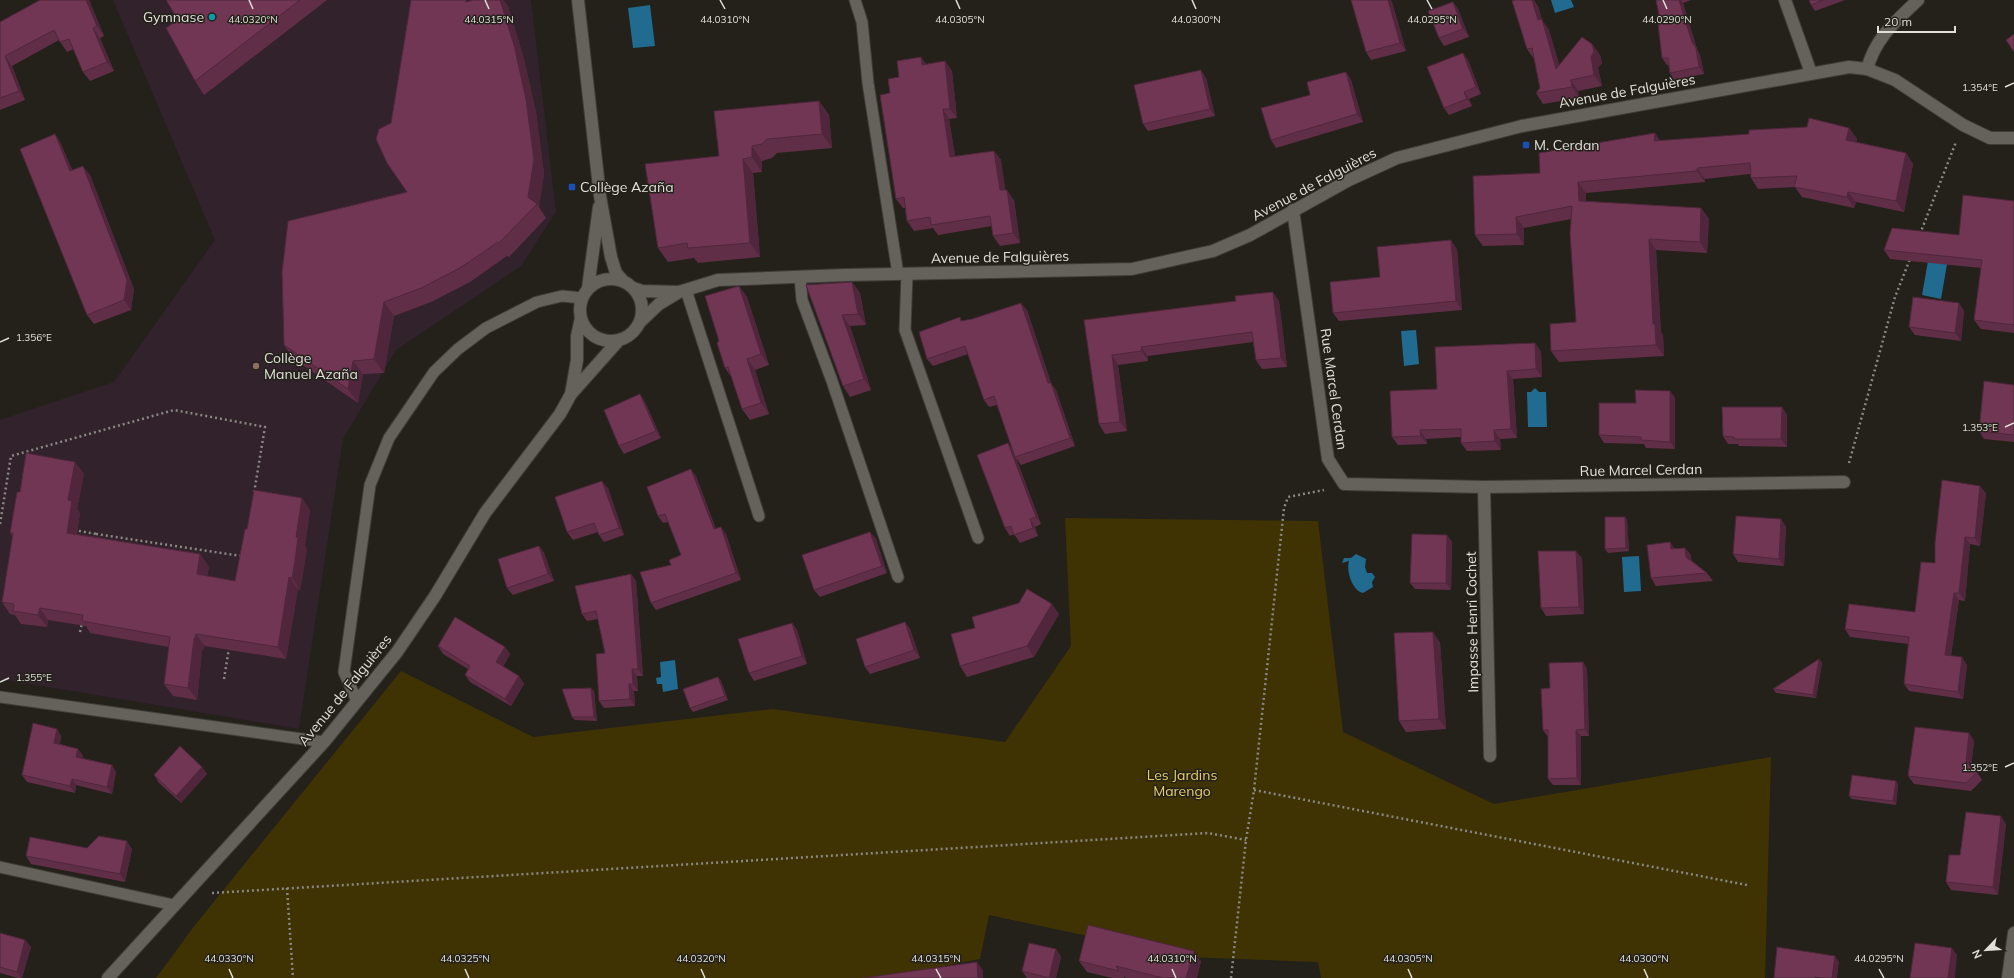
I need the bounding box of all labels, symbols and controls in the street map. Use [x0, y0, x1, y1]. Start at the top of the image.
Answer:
place label: Gymnase [143, 8, 204, 26]
scale bar [1878, 8, 1955, 34]
marker: Gymnase [207, 12, 217, 22]
text: 44.0320°N [228, 13, 278, 26]
text: 44.0315°N [464, 13, 514, 26]
text: 44.0310°N [700, 13, 750, 26]
text: 44.0305°N [935, 13, 985, 26]
text: 44.0300°N [1171, 13, 1221, 26]
text: 44.0295°N [1407, 13, 1457, 26]
text: 44.0290°N [1642, 13, 1692, 26]
text: 20 m [1884, 14, 1912, 29]
street label: Avenue de Falguières [1557, 70, 1697, 112]
text: 1.354°E [1962, 81, 1998, 94]
place label: M. Cerdan [1534, 136, 1600, 154]
marker: M. Cerdan [1521, 140, 1531, 150]
street label: Avenue de Falguières [1249, 144, 1379, 224]
place label: Collège Azaña [580, 178, 674, 196]
marker: Collège Azaña [567, 182, 577, 192]
street label: Avenue de Falguières [931, 247, 1069, 267]
street label: Rue Marcel Cerdan [1317, 327, 1351, 451]
text: 1.356°E [16, 331, 52, 344]
place label: Collège Manuel Azaña [264, 349, 358, 383]
marker: Collège Manuel Azaña [251, 361, 261, 371]
text: 1.353°E [1962, 421, 1998, 434]
street label: Rue Marcel Cerdan [1580, 460, 1702, 480]
street label: Impasse Henri Cochet [1462, 551, 1482, 693]
street label: Avenue de Falguières [294, 631, 396, 749]
text: 1.355°E [16, 671, 52, 684]
text: 1.352°E [1962, 761, 1998, 774]
park label: Les Jardins Marengo [1147, 766, 1217, 800]
north arrow [1966, 930, 2006, 970]
text: N [1969, 948, 1985, 961]
text: 44.0330°N [204, 952, 254, 965]
text: 44.0325°N [440, 952, 490, 965]
text: 44.0320°N [676, 952, 726, 965]
text: 44.0315°N [911, 952, 961, 965]
text: 44.0310°N [1147, 952, 1197, 965]
text: 44.0305°N [1383, 952, 1433, 965]
text: 44.0300°N [1619, 952, 1669, 965]
text: 44.0295°N [1854, 952, 1904, 965]

